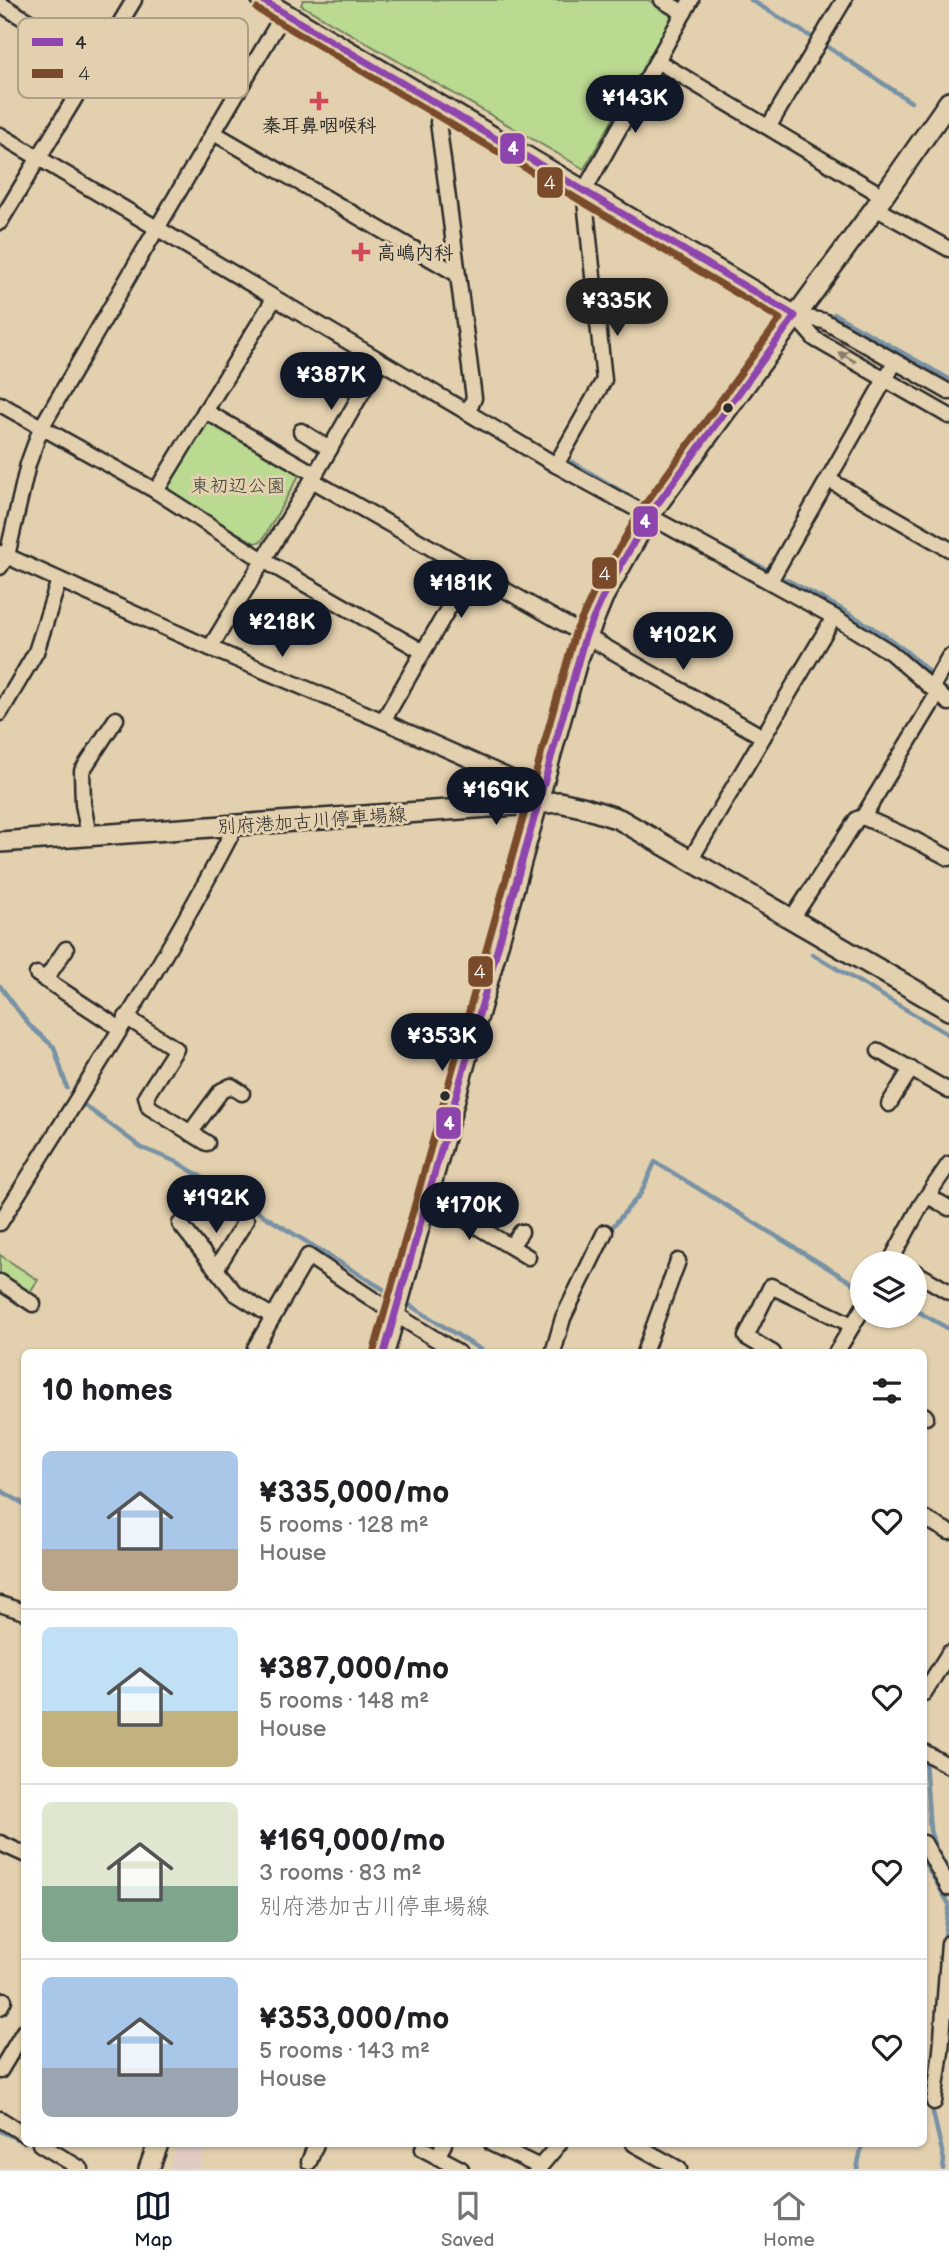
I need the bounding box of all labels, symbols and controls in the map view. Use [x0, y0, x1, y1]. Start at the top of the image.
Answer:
legend [18, 18, 248, 98]
text: 4 [75, 32, 87, 55]
text: ４ [75, 63, 94, 86]
pin: ¥143K [586, 76, 684, 135]
text: ¥143K [602, 84, 668, 112]
marker: 秦耳鼻咽喉科 [309, 91, 329, 111]
place label: 秦耳鼻咽喉科 [262, 115, 377, 138]
line badge: 4 [499, 132, 526, 165]
text: 4 [507, 138, 519, 161]
line badge: ４ [536, 166, 564, 199]
text: ４ [540, 172, 560, 195]
marker: 高嶋内科 [351, 242, 371, 262]
place label: 高嶋内科 [377, 242, 454, 265]
pin: ¥335K [568, 278, 666, 338]
text: ¥335K [582, 287, 652, 315]
one-way arrow [838, 351, 857, 364]
pin: ¥387K [282, 352, 380, 412]
text: ¥387K [296, 361, 366, 389]
unlabelled marker [721, 401, 735, 415]
park label: 東初辺公園 [190, 475, 286, 498]
line badge: 4 [632, 505, 659, 538]
text: 4 [639, 511, 651, 534]
line badge: ４ [591, 556, 618, 590]
pin: ¥181K [412, 560, 510, 620]
text: ４ [595, 563, 615, 586]
text: ¥181K [430, 569, 492, 597]
pin: ¥218K [233, 600, 331, 659]
text: ¥218K [249, 608, 315, 636]
pin: ¥102K [634, 612, 732, 672]
text: ¥102K [649, 621, 717, 649]
pin: ¥169K [447, 768, 545, 827]
text: ¥169K [463, 776, 529, 804]
street label: 別府港加古川停車場線 [217, 803, 408, 840]
line badge: ４ [467, 955, 494, 988]
text: ４ [470, 961, 490, 984]
pin: ¥353K [393, 1014, 491, 1073]
text: ¥353K [407, 1022, 477, 1050]
unlabelled marker [438, 1089, 452, 1103]
line badge: 4 [435, 1106, 462, 1140]
text: 4 [443, 1113, 455, 1136]
pin: ¥192K [167, 1176, 265, 1235]
pin: ¥170K [420, 1182, 518, 1242]
text: ¥192K [183, 1184, 249, 1212]
text: ¥170K [436, 1191, 502, 1219]
map controls [850, 1251, 927, 1328]
button: layers [850, 1251, 927, 1328]
icon: filters [868, 1372, 906, 1410]
text: 10 homes [42, 1373, 173, 1409]
text: ¥335,000/mo [259, 1475, 449, 1511]
icon: home [98, 1479, 182, 1563]
icon: heart [868, 1502, 906, 1540]
text: 5 rooms · 128 m² [259, 1511, 429, 1539]
text: House [259, 1539, 326, 1567]
text: ¥387,000/mo [259, 1651, 449, 1687]
icon: home [98, 1655, 182, 1739]
icon: heart [868, 1678, 906, 1716]
text: 5 rooms · 148 m² [259, 1687, 429, 1715]
text: House [259, 1715, 326, 1743]
text: ¥169,000/mo [259, 1823, 445, 1859]
icon: home [98, 1830, 182, 1914]
icon: heart [868, 1853, 906, 1891]
text: 3 rooms · 83 m² [259, 1859, 421, 1887]
text: 別府港加古川停車場線 [259, 1893, 489, 1921]
text: ¥353,000/mo [259, 2001, 449, 2037]
icon: home [98, 2005, 182, 2089]
icon: heart [868, 2028, 906, 2066]
text: 5 rooms · 143 m² [259, 2037, 430, 2065]
text: House [259, 2065, 326, 2093]
tab: Map [134, 2187, 172, 2252]
tab: Saved [441, 2187, 494, 2252]
tab: Home [763, 2187, 815, 2252]

